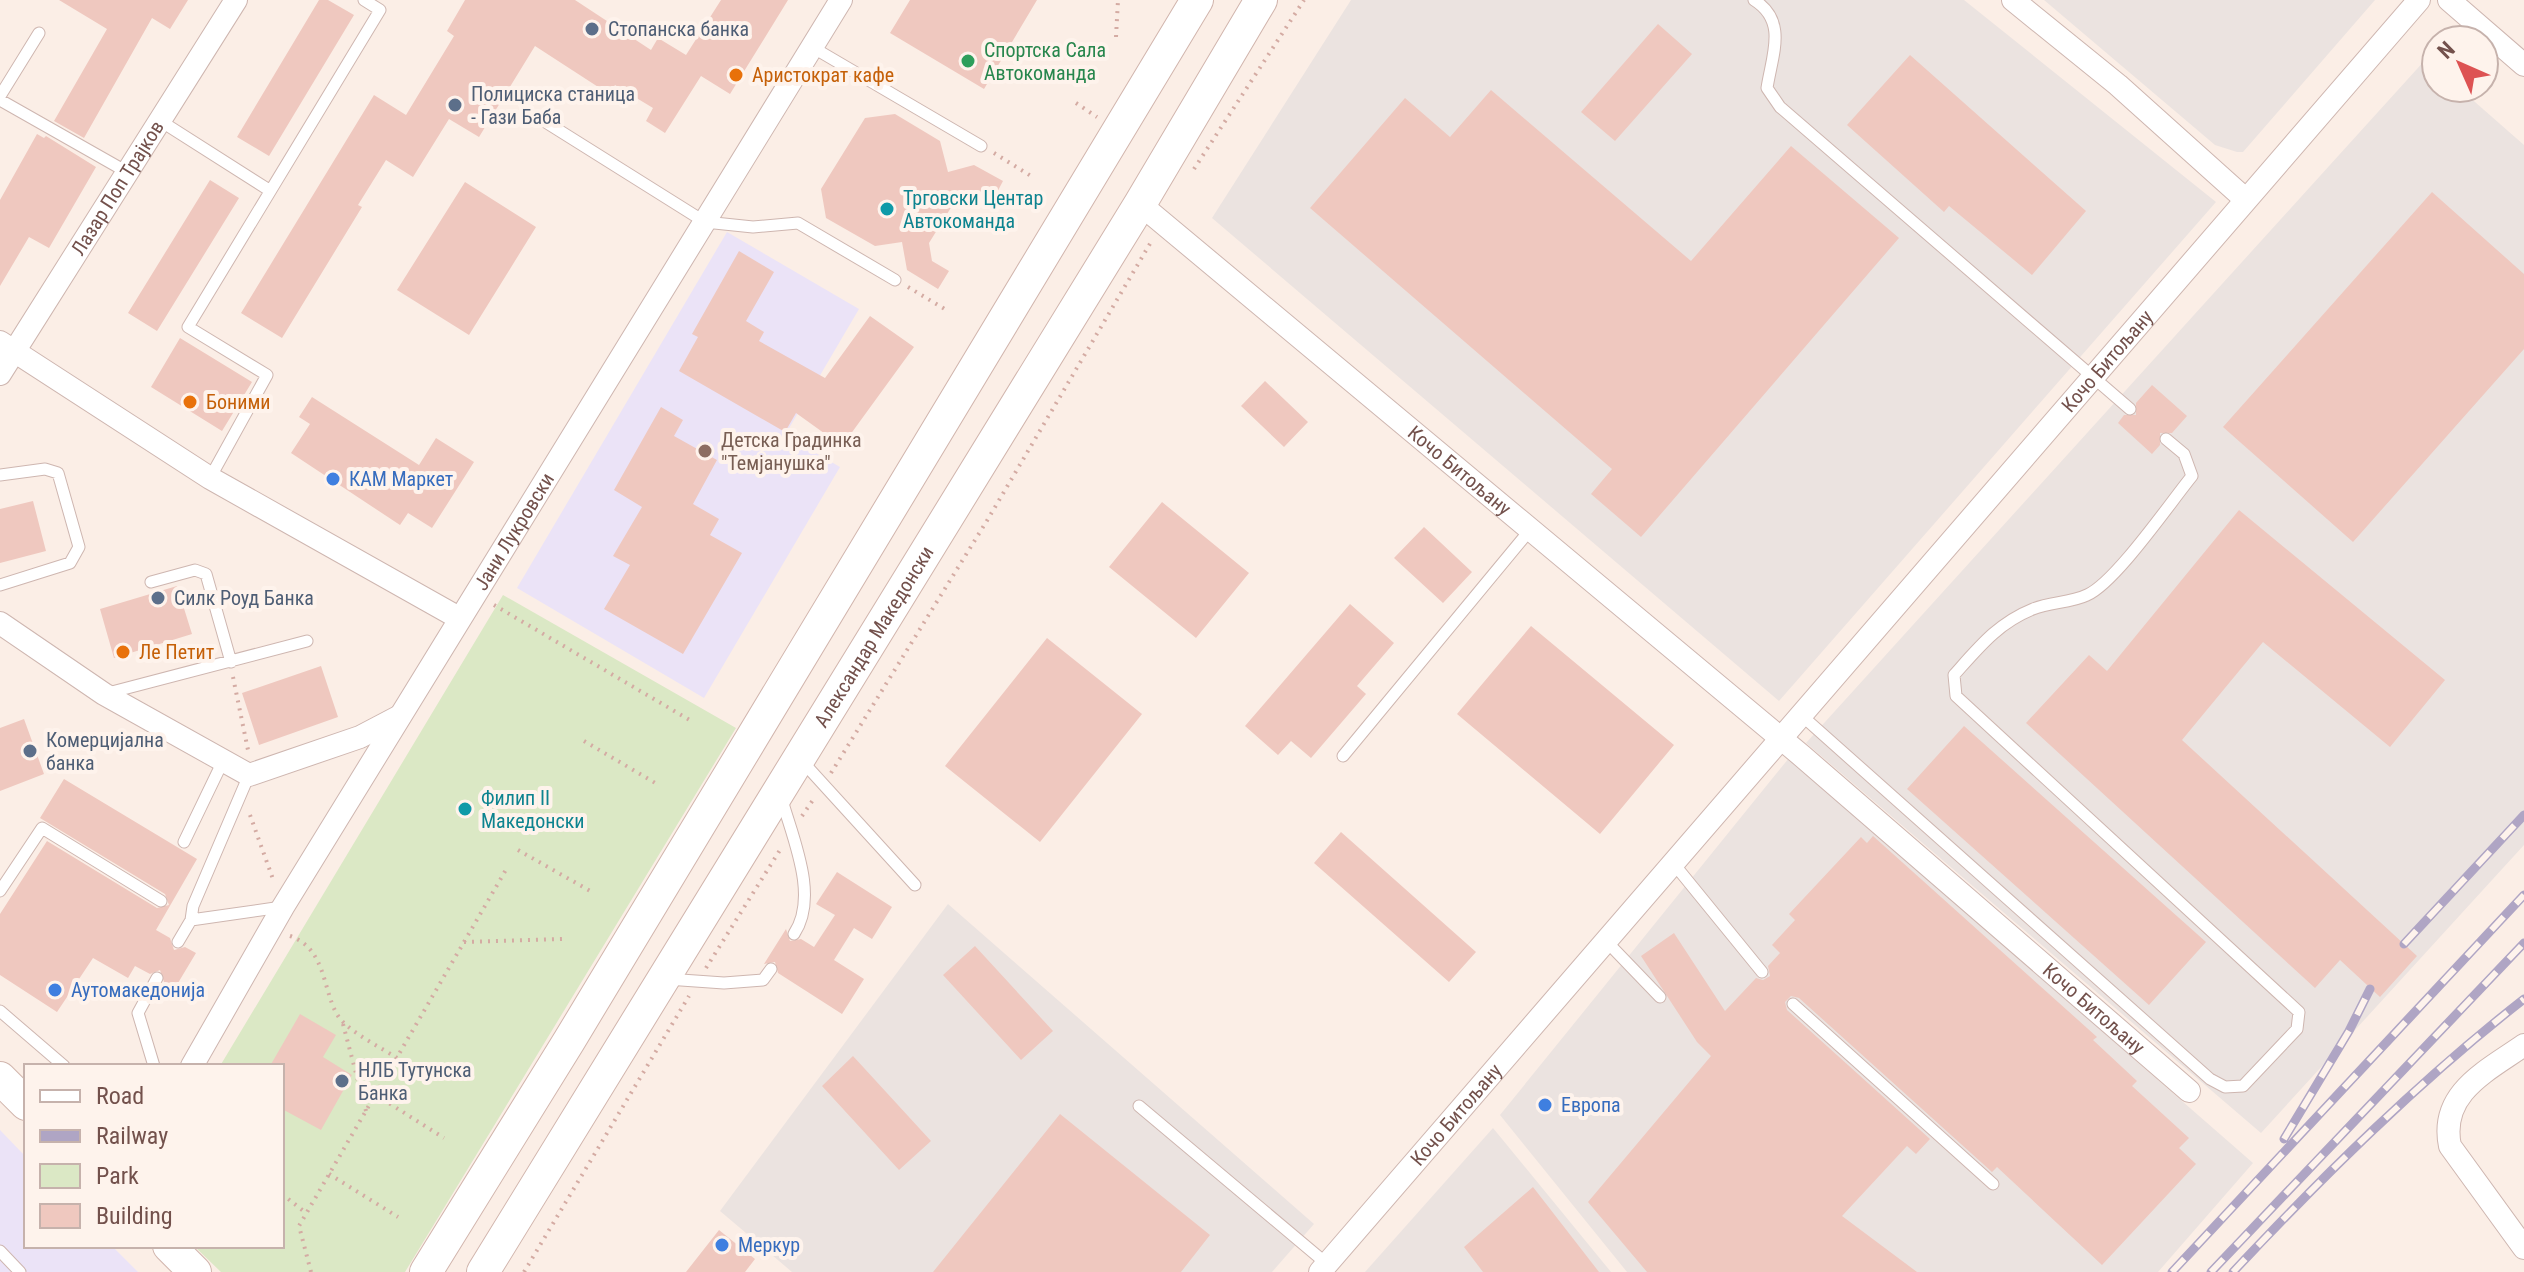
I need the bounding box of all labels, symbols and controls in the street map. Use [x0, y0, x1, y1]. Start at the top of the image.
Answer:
place label: Стопанска банка [608, 17, 749, 41]
marker: Стопанска банка [583, 20, 601, 38]
north arrow [2420, 24, 2500, 104]
text: N [2433, 37, 2460, 64]
place label: Спортска Сала Автокоманда [984, 38, 1106, 85]
marker: Спортска Сала Автокоманда [959, 52, 977, 70]
place label: Аристократ кафе [752, 63, 894, 87]
marker: Аристократ кафе [727, 66, 745, 84]
place label: Полициска станица - Гази Баба [471, 82, 635, 129]
marker: Полициска станица - Гази Баба [446, 96, 464, 114]
street label: Лазар Поп Трајков [66, 116, 169, 260]
place label: Трговски Центар Автокоманда [903, 186, 1043, 233]
marker: Трговски Центар Автокоманда [878, 200, 896, 218]
street label: Кочо Битољану [2056, 305, 2158, 417]
place label: Боними [206, 390, 271, 414]
marker: Боними [181, 393, 199, 411]
street label: Кочо Битољану [1403, 420, 1516, 520]
place label: Детска Градинка "Темјанушка" [721, 428, 862, 475]
marker: Детска Градинка "Темјанушка" [696, 442, 714, 460]
place label: КАМ Маркет [349, 467, 453, 491]
street label: Јани Лукровски [469, 468, 559, 595]
marker: КАМ Маркет [324, 470, 342, 488]
street label: Александар Македонски [809, 542, 939, 732]
place label: Силк Роуд Банка [174, 586, 314, 610]
marker: Силк Роуд Банка [149, 589, 167, 607]
place label: Ле Петит [139, 640, 214, 664]
marker: Ле Петит [114, 643, 132, 661]
place label: Комерцијална банка [46, 728, 164, 775]
marker: Комерцијална банка [21, 742, 39, 760]
place label: Филип II Македонски [481, 786, 585, 833]
marker: Филип II Македонски [456, 800, 474, 818]
street label: Кочо Битољану [2038, 958, 2150, 1059]
place label: Аутомакедонија [71, 978, 205, 1002]
marker: Аутомакедонија [46, 981, 64, 999]
place label: НЛБ Тутунска Банка [358, 1058, 472, 1105]
street label: Кочо Битољану [1405, 1059, 1507, 1171]
legend [24, 1064, 284, 1248]
marker: НЛБ Тутунска Банка [333, 1072, 351, 1090]
text: Road [96, 1082, 144, 1110]
place label: Европа [1561, 1093, 1621, 1117]
marker: Европа [1536, 1096, 1554, 1114]
text: Railway [96, 1122, 168, 1150]
text: Park [96, 1162, 139, 1190]
text: Building [96, 1202, 173, 1230]
place label: Меркур [738, 1233, 800, 1257]
marker: Меркур [713, 1236, 731, 1254]

